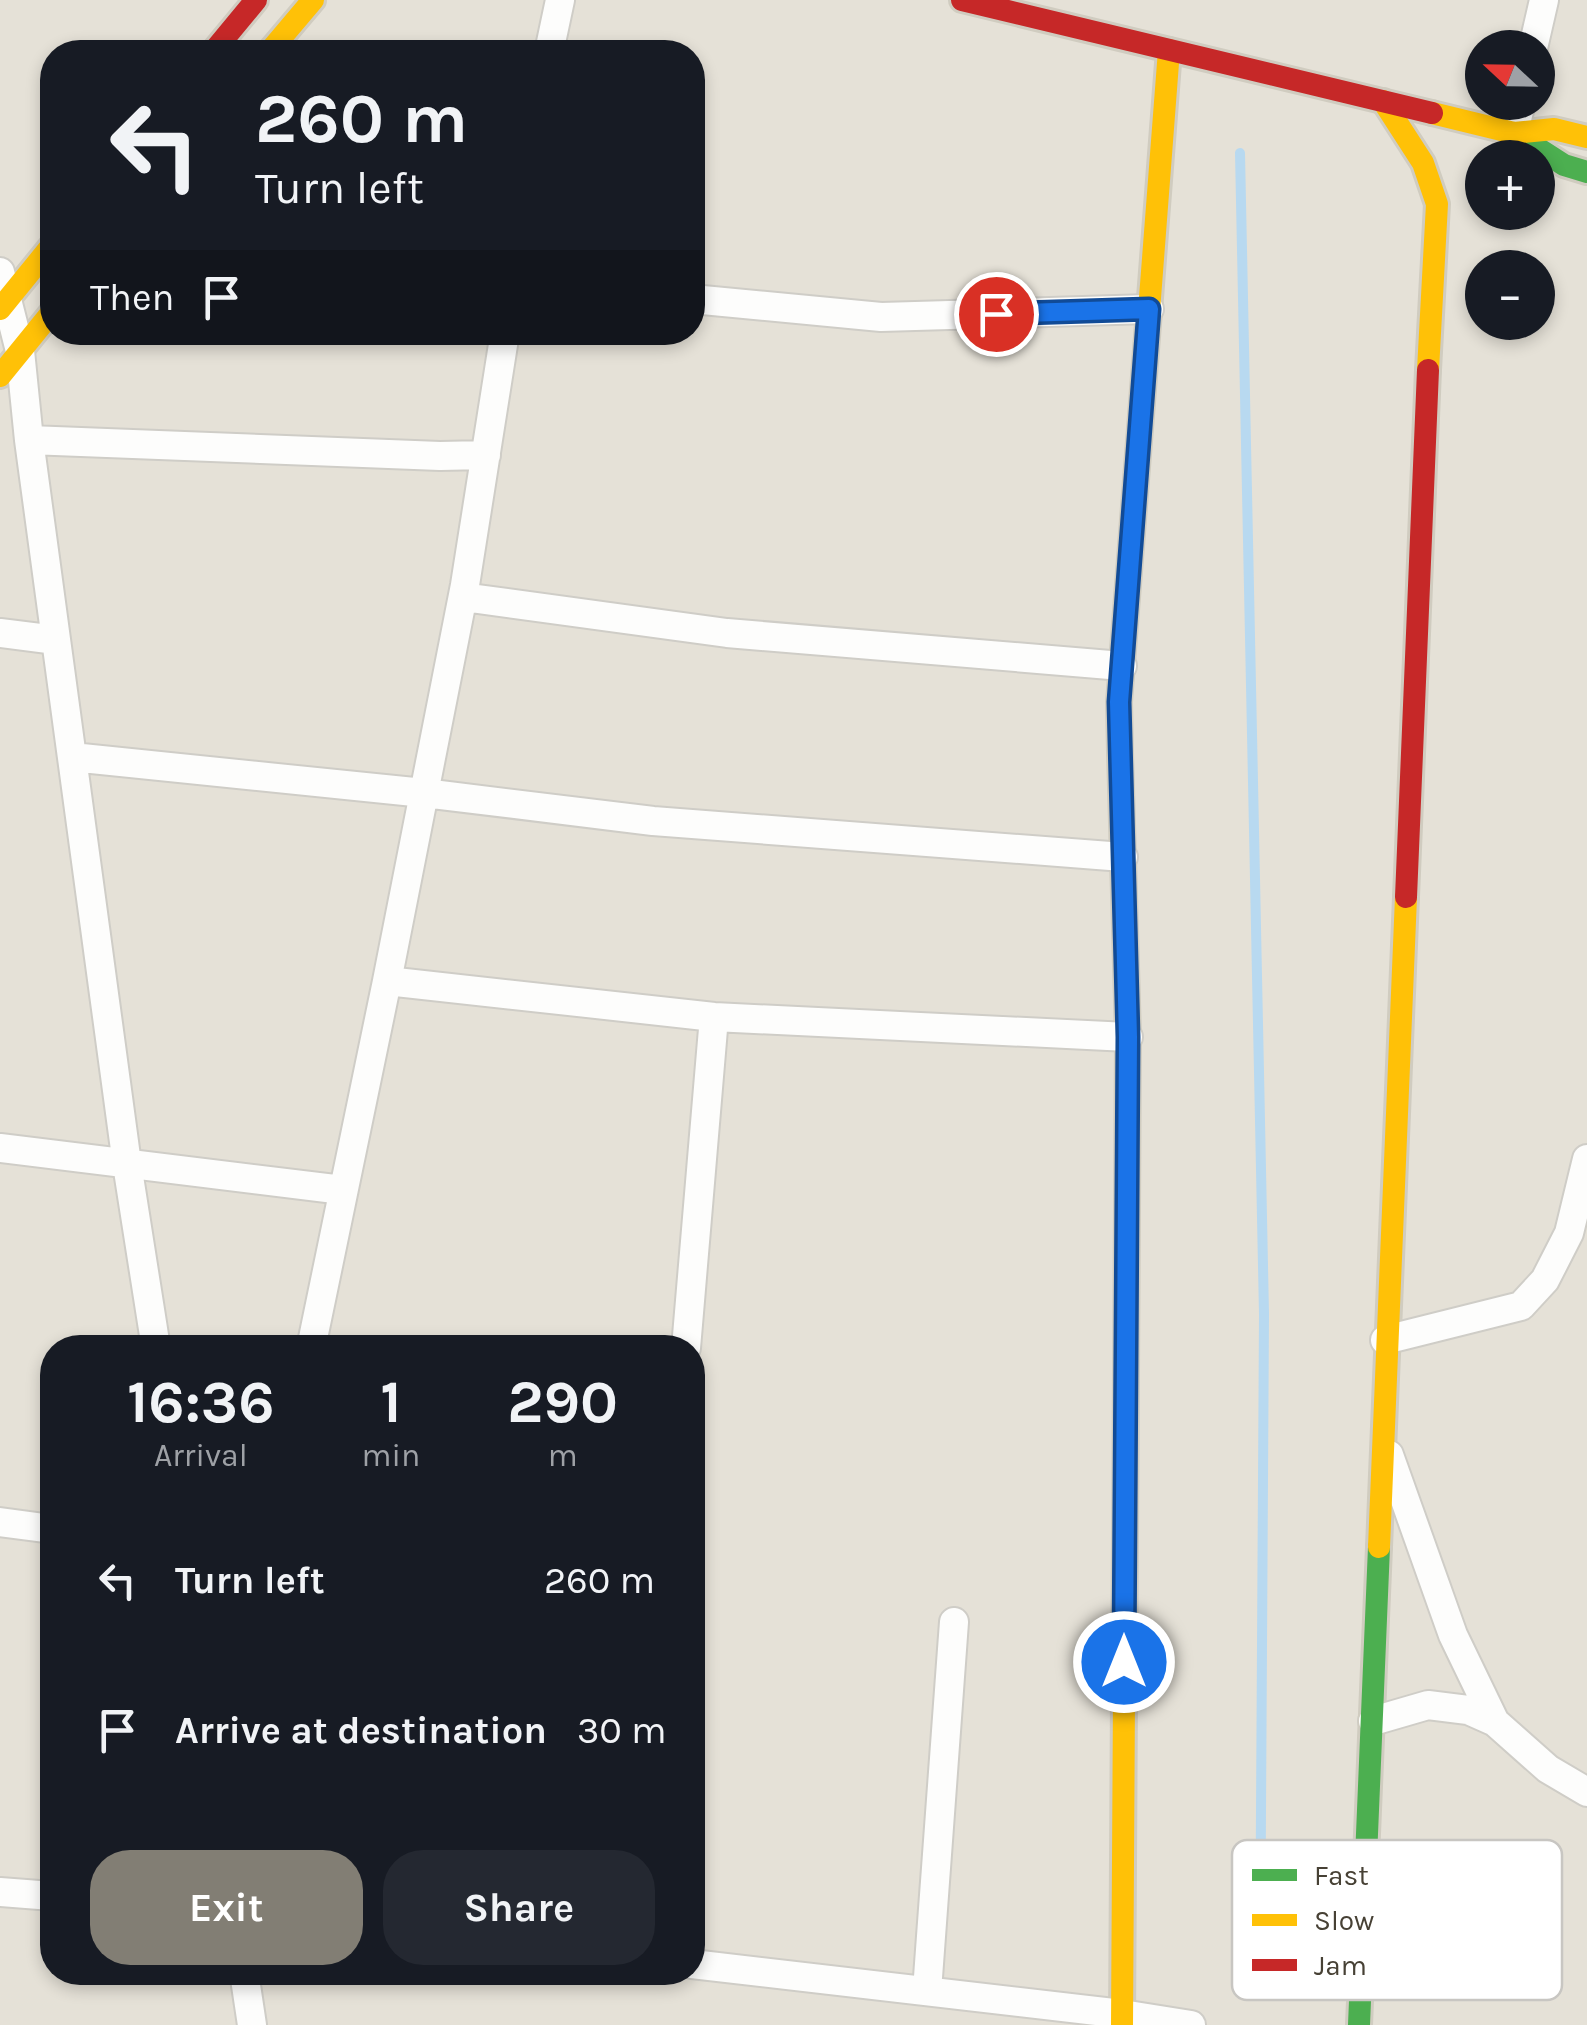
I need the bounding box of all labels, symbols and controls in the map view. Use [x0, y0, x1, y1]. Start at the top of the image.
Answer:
north arrow [1465, 30, 1555, 120]
map controls [1465, 30, 1555, 340]
text: 260 m [255, 78, 468, 160]
icon: left [90, 80, 220, 210]
button: + [1465, 140, 1555, 230]
text: Turn left [255, 162, 424, 214]
button: − [1465, 250, 1555, 340]
icon: arrive [194, 270, 249, 325]
pin [954, 272, 1039, 357]
text: Then [90, 275, 174, 320]
icon: arrive [969, 287, 1024, 342]
text: 16:36 [127, 1367, 275, 1437]
text: 1 [380, 1367, 402, 1437]
text: 290 [507, 1367, 618, 1437]
text: Arrival [154, 1437, 248, 1474]
text: min [362, 1437, 420, 1474]
text: m [548, 1437, 578, 1474]
icon: left [90, 1553, 145, 1608]
text: Turn left [175, 1558, 325, 1603]
text: 260 m [544, 1558, 655, 1603]
position arrow [1072, 1610, 1176, 1714]
icon: arrive [90, 1703, 145, 1758]
text: Arrive at destination [175, 1708, 547, 1753]
text: 30 m [577, 1708, 666, 1753]
legend [1232, 1840, 1562, 2000]
button: Exit [90, 1850, 363, 1965]
button: Share [383, 1850, 655, 1965]
text: Fast [1314, 1859, 1369, 1892]
text: Slow [1314, 1904, 1374, 1937]
text: Jam [1314, 1949, 1367, 1982]

